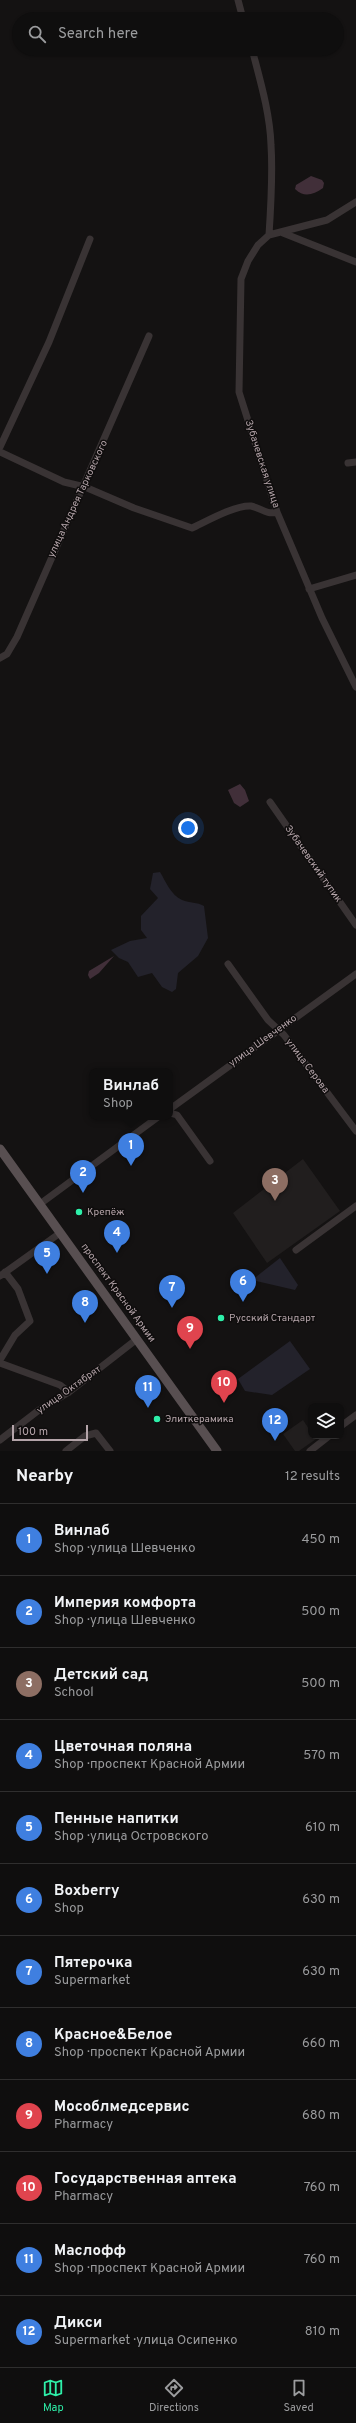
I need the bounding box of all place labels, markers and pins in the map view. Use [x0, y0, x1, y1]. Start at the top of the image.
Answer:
pin: 1 [118, 1133, 144, 1166]
pin: 2 [70, 1160, 96, 1193]
pin: 3 [262, 1168, 288, 1201]
place label: Крепёж [87, 1206, 125, 1219]
marker: Крепёж [74, 1207, 84, 1217]
pin: 4 [104, 1220, 130, 1253]
pin: 5 [34, 1241, 60, 1274]
pin: 6 [230, 1269, 256, 1302]
pin: 7 [159, 1275, 185, 1308]
pin: 8 [72, 1290, 98, 1323]
place label: Русский Стандарт [229, 1312, 316, 1325]
marker: Русский Стандарт [216, 1313, 226, 1323]
pin: 9 [177, 1316, 203, 1349]
pin: 10 [211, 1370, 237, 1403]
pin: 11 [135, 1375, 161, 1408]
pin: 12 [262, 1408, 288, 1441]
place label: Элиткерамика [165, 1413, 234, 1426]
marker: Элиткерамика [152, 1414, 162, 1424]

